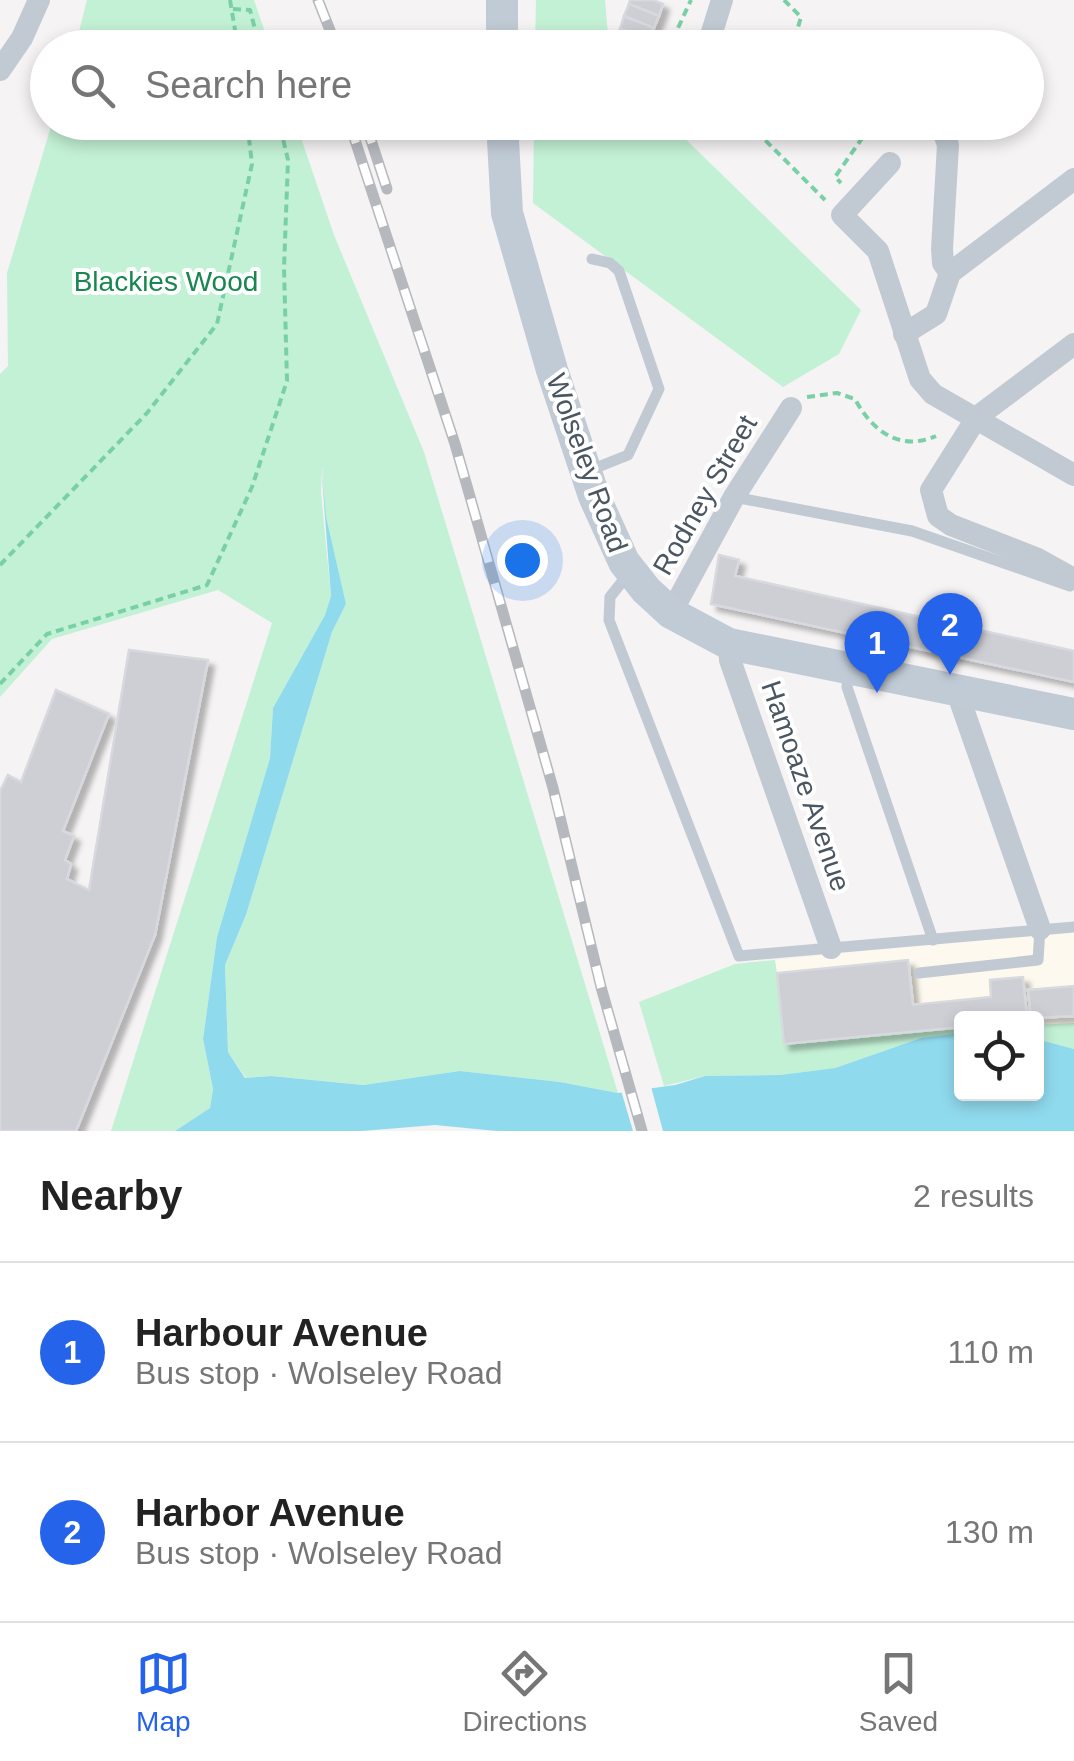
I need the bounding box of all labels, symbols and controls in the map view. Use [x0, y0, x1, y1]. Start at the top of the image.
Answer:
search box [30, 30, 1044, 140]
icon: search [65, 58, 120, 113]
text: Search here [145, 64, 352, 106]
park label: Blackies Wood [74, 266, 258, 297]
street label: Wolseley Road [540, 369, 634, 557]
street label: Rodney Street [647, 410, 763, 580]
your location [497, 535, 548, 586]
pin: 2 [918, 592, 982, 675]
pin: 1 [844, 610, 910, 693]
street label: Hamoaze Avenue [755, 677, 857, 895]
map controls [954, 1011, 1044, 1101]
button: locate [954, 1011, 1044, 1101]
text: Nearby [40, 1172, 182, 1219]
text: 2 results [913, 1178, 1034, 1214]
text: Harbour Avenue [135, 1312, 428, 1354]
text: 1 [64, 1334, 81, 1370]
text: 110 m [947, 1334, 1034, 1370]
text: Bus stop · Wolseley Road [135, 1355, 503, 1391]
text: Harbor Avenue [135, 1492, 405, 1534]
text: 2 [64, 1514, 81, 1550]
text: 130 m [945, 1514, 1034, 1550]
text: Bus stop · Wolseley Road [135, 1535, 503, 1571]
tab: Map [136, 1646, 191, 1738]
tab: Directions [463, 1646, 587, 1738]
tab: Saved [859, 1646, 938, 1738]

